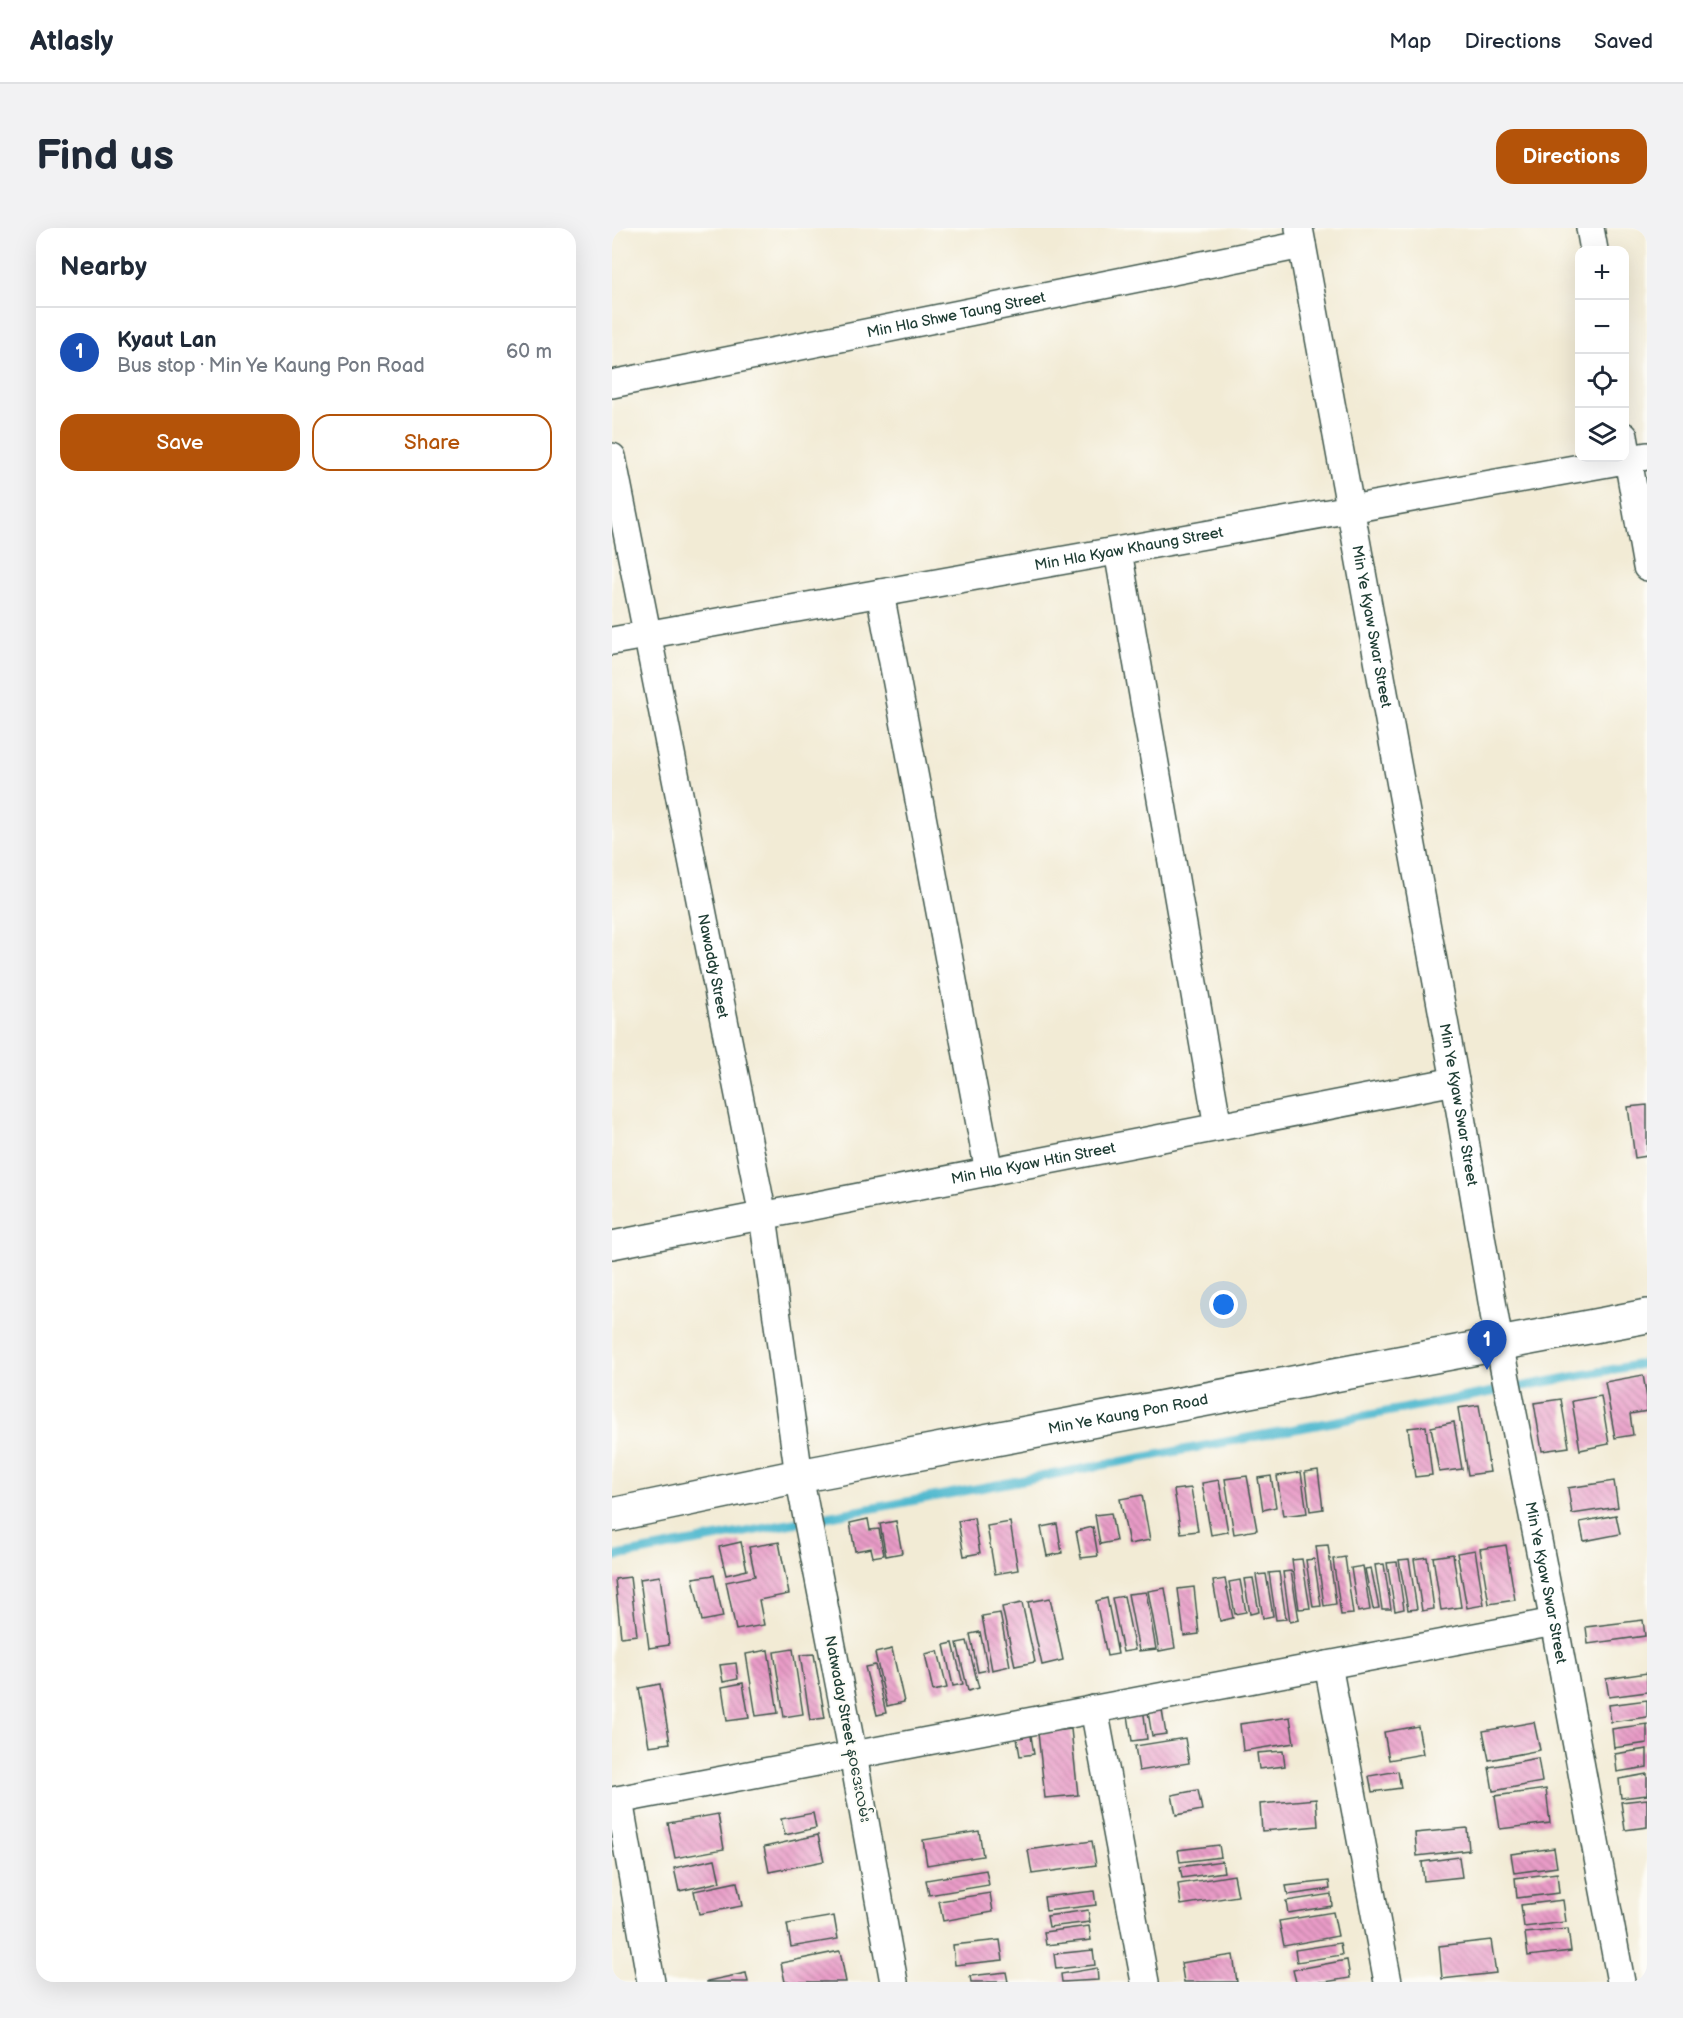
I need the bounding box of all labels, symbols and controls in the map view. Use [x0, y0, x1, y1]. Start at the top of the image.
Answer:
text: Atlasly [30, 25, 113, 58]
text: Map [1389, 29, 1432, 54]
text: Directions [1465, 29, 1561, 54]
text: Saved [1594, 29, 1653, 54]
button: Directions [1496, 129, 1647, 184]
text: Find us [36, 131, 174, 182]
map controls [1575, 246, 1629, 462]
button: + [1575, 246, 1629, 300]
text: Nearby [60, 252, 147, 283]
street label: Min Hla Shwe Taung Street [865, 288, 1047, 342]
button: − [1575, 300, 1629, 354]
text: Kyaut Lan [117, 327, 217, 354]
text: 1 [75, 340, 84, 364]
text: 60 m [506, 340, 552, 364]
text: Bus stop · Min Ye Kaung Pon Road [117, 354, 425, 378]
button: locate [1575, 354, 1629, 408]
button: layers [1575, 408, 1629, 462]
button: Save [60, 414, 300, 471]
button: Share [312, 414, 552, 471]
street label: Min Hla Kyaw Khaung Street [1033, 523, 1225, 575]
street label: Min Ye Kyaw Swar Street [1347, 544, 1396, 710]
street label: Nawaddy Street [693, 912, 733, 1020]
street label: Min Ye Kyaw Swar Street [1435, 1022, 1482, 1188]
street label: Min Hla Kyaw Htin Street [950, 1138, 1117, 1189]
your location [1209, 1290, 1238, 1319]
pin: 1 [1468, 1320, 1506, 1370]
street label: Min Ye Kaung Pon Road [1047, 1390, 1210, 1439]
street label: Min Ye Kyaw Swar Street [1520, 1500, 1571, 1666]
street label: Natwaday Street နဝဒေးလမ်း [818, 1634, 876, 1824]

